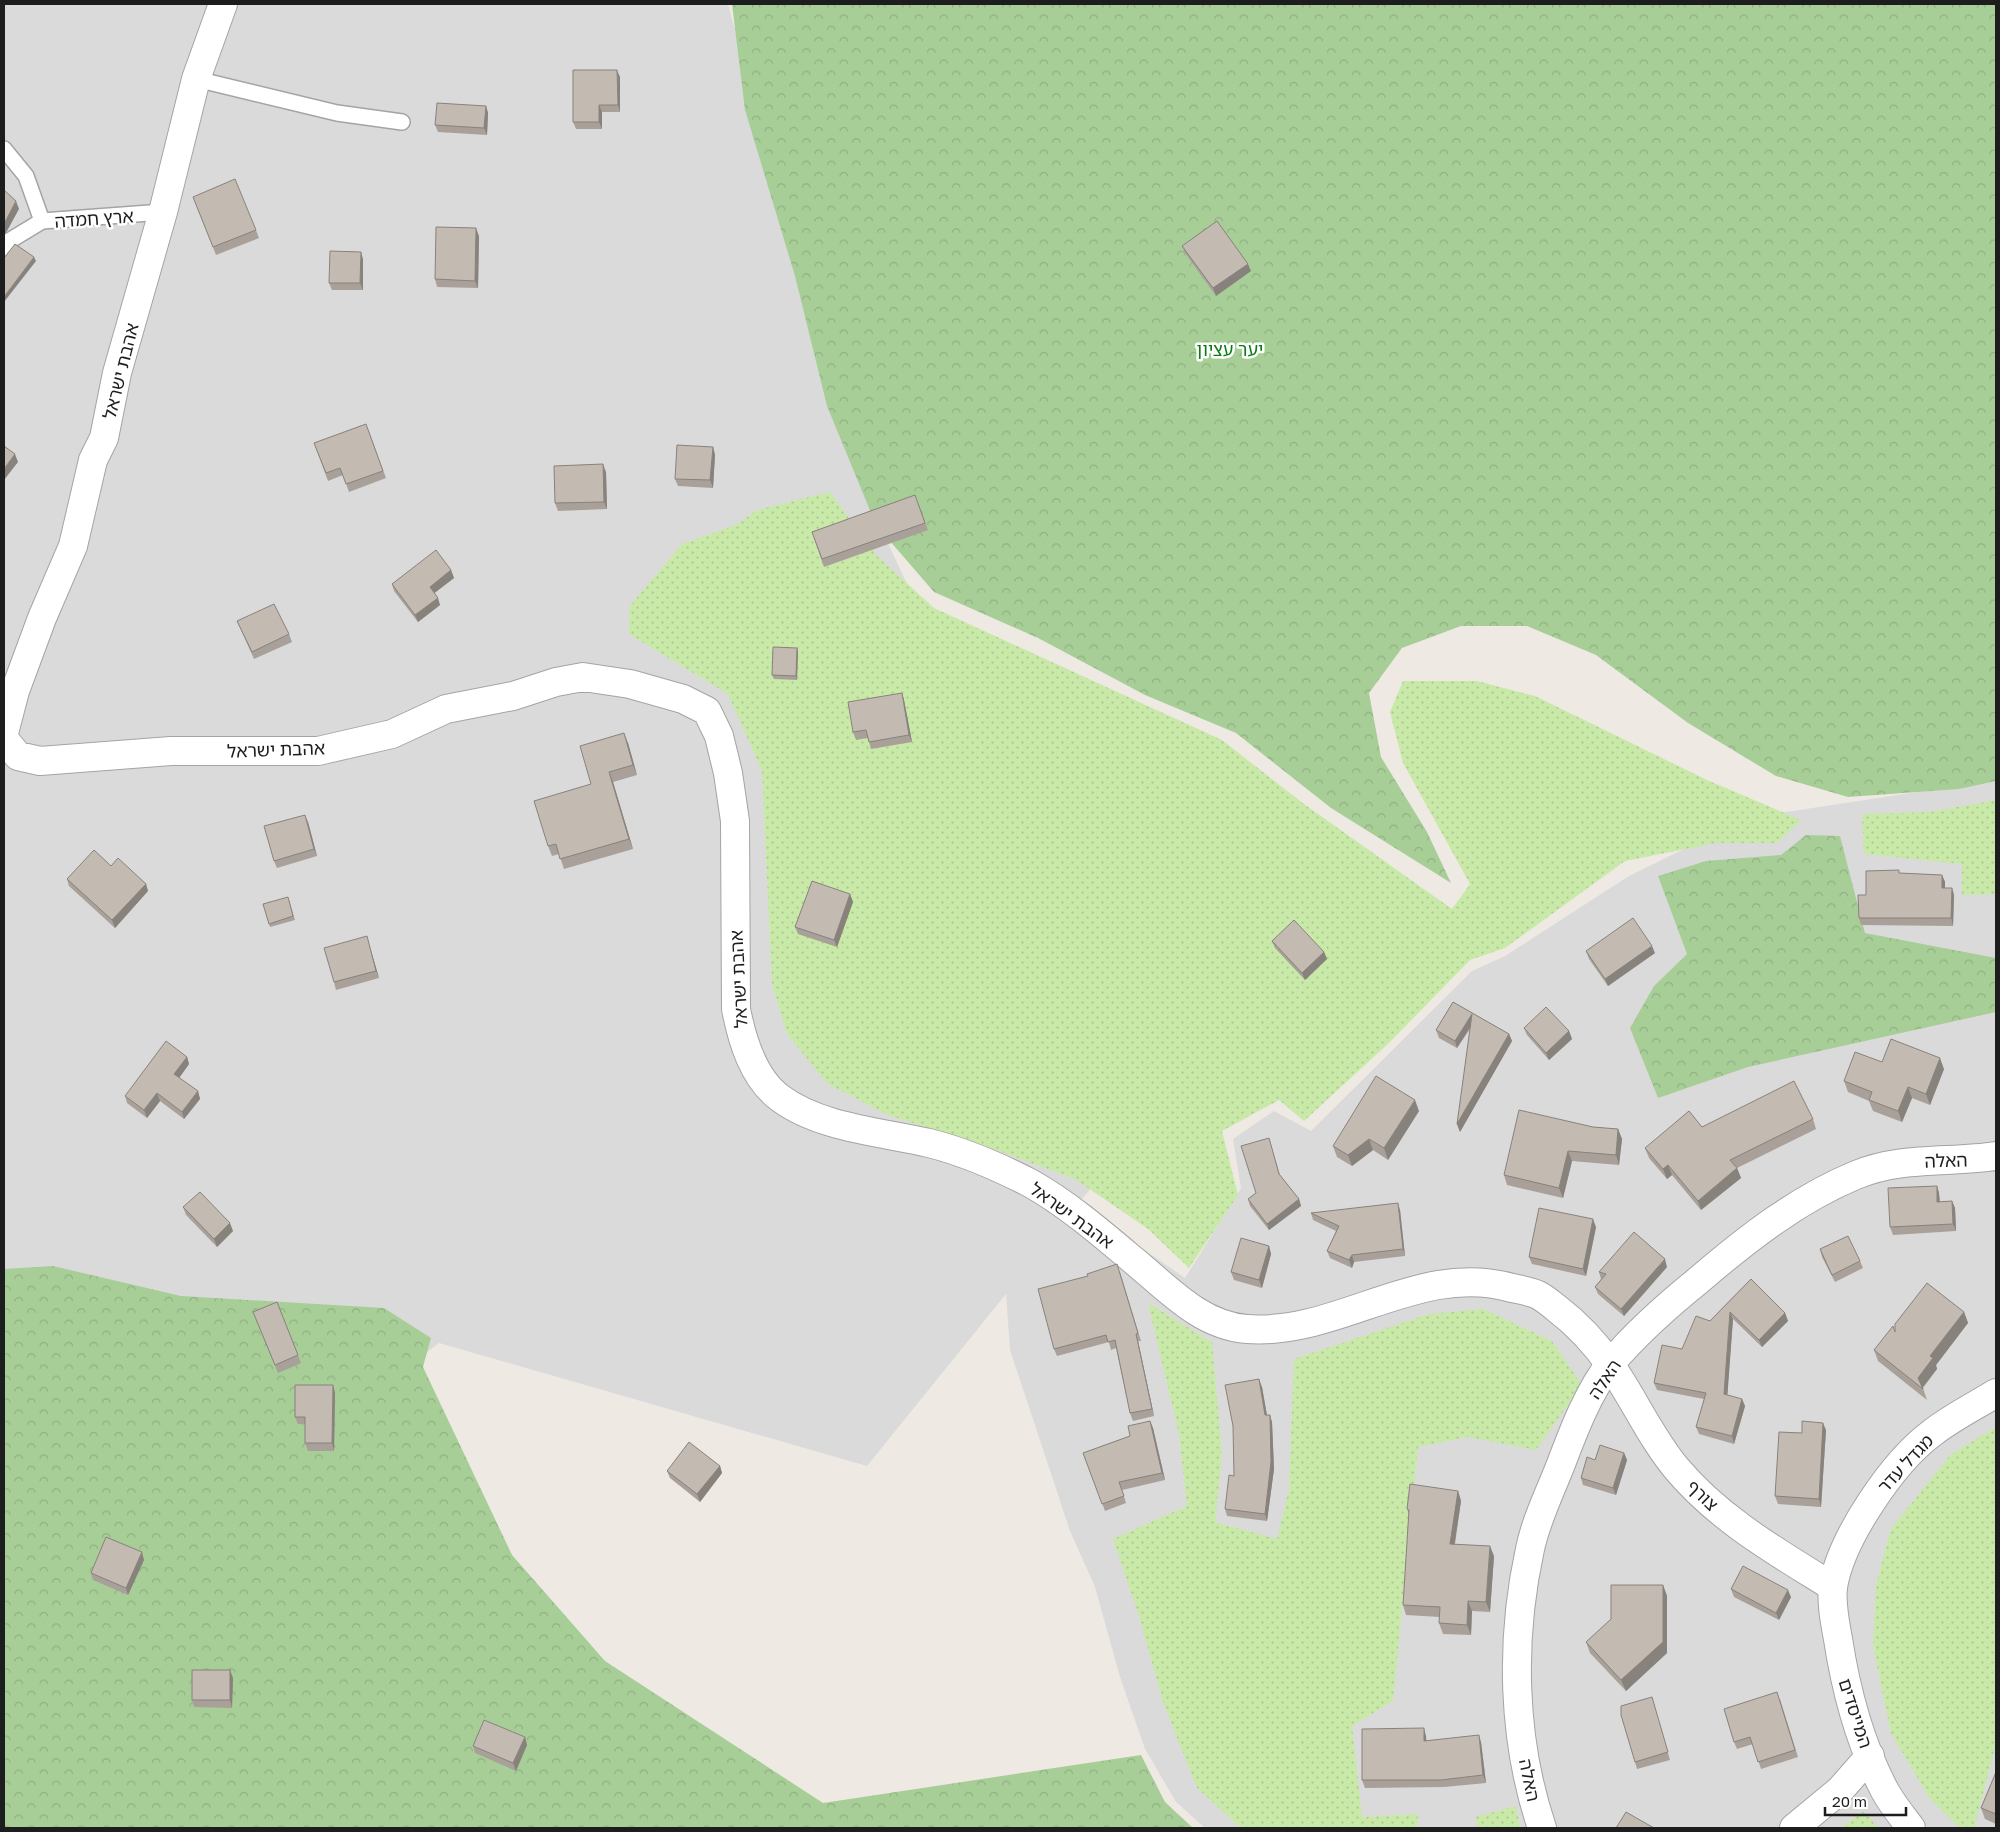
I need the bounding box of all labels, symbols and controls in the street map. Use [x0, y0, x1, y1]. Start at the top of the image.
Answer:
street label: ארץ חמדה [54, 204, 134, 232]
street label: אהבת ישראל [97, 321, 143, 421]
park label: יער עציון [1197, 338, 1263, 360]
street label: אהבת ישראל [227, 736, 325, 762]
street label: אהבת ישראל [724, 929, 752, 1029]
street label: האלה [1924, 1148, 1968, 1172]
street label: אהבת ישראל [1026, 1177, 1118, 1253]
street label: האלה [1583, 1355, 1625, 1403]
street label: מגדל עדר [1873, 1429, 1937, 1497]
street label: צורף [1683, 1475, 1723, 1515]
street label: המייסדים [1834, 1675, 1878, 1751]
street label: האלה [1515, 1757, 1545, 1803]
scale bar [1825, 1784, 1906, 1816]
text: 20 m [1832, 1792, 1867, 1810]

